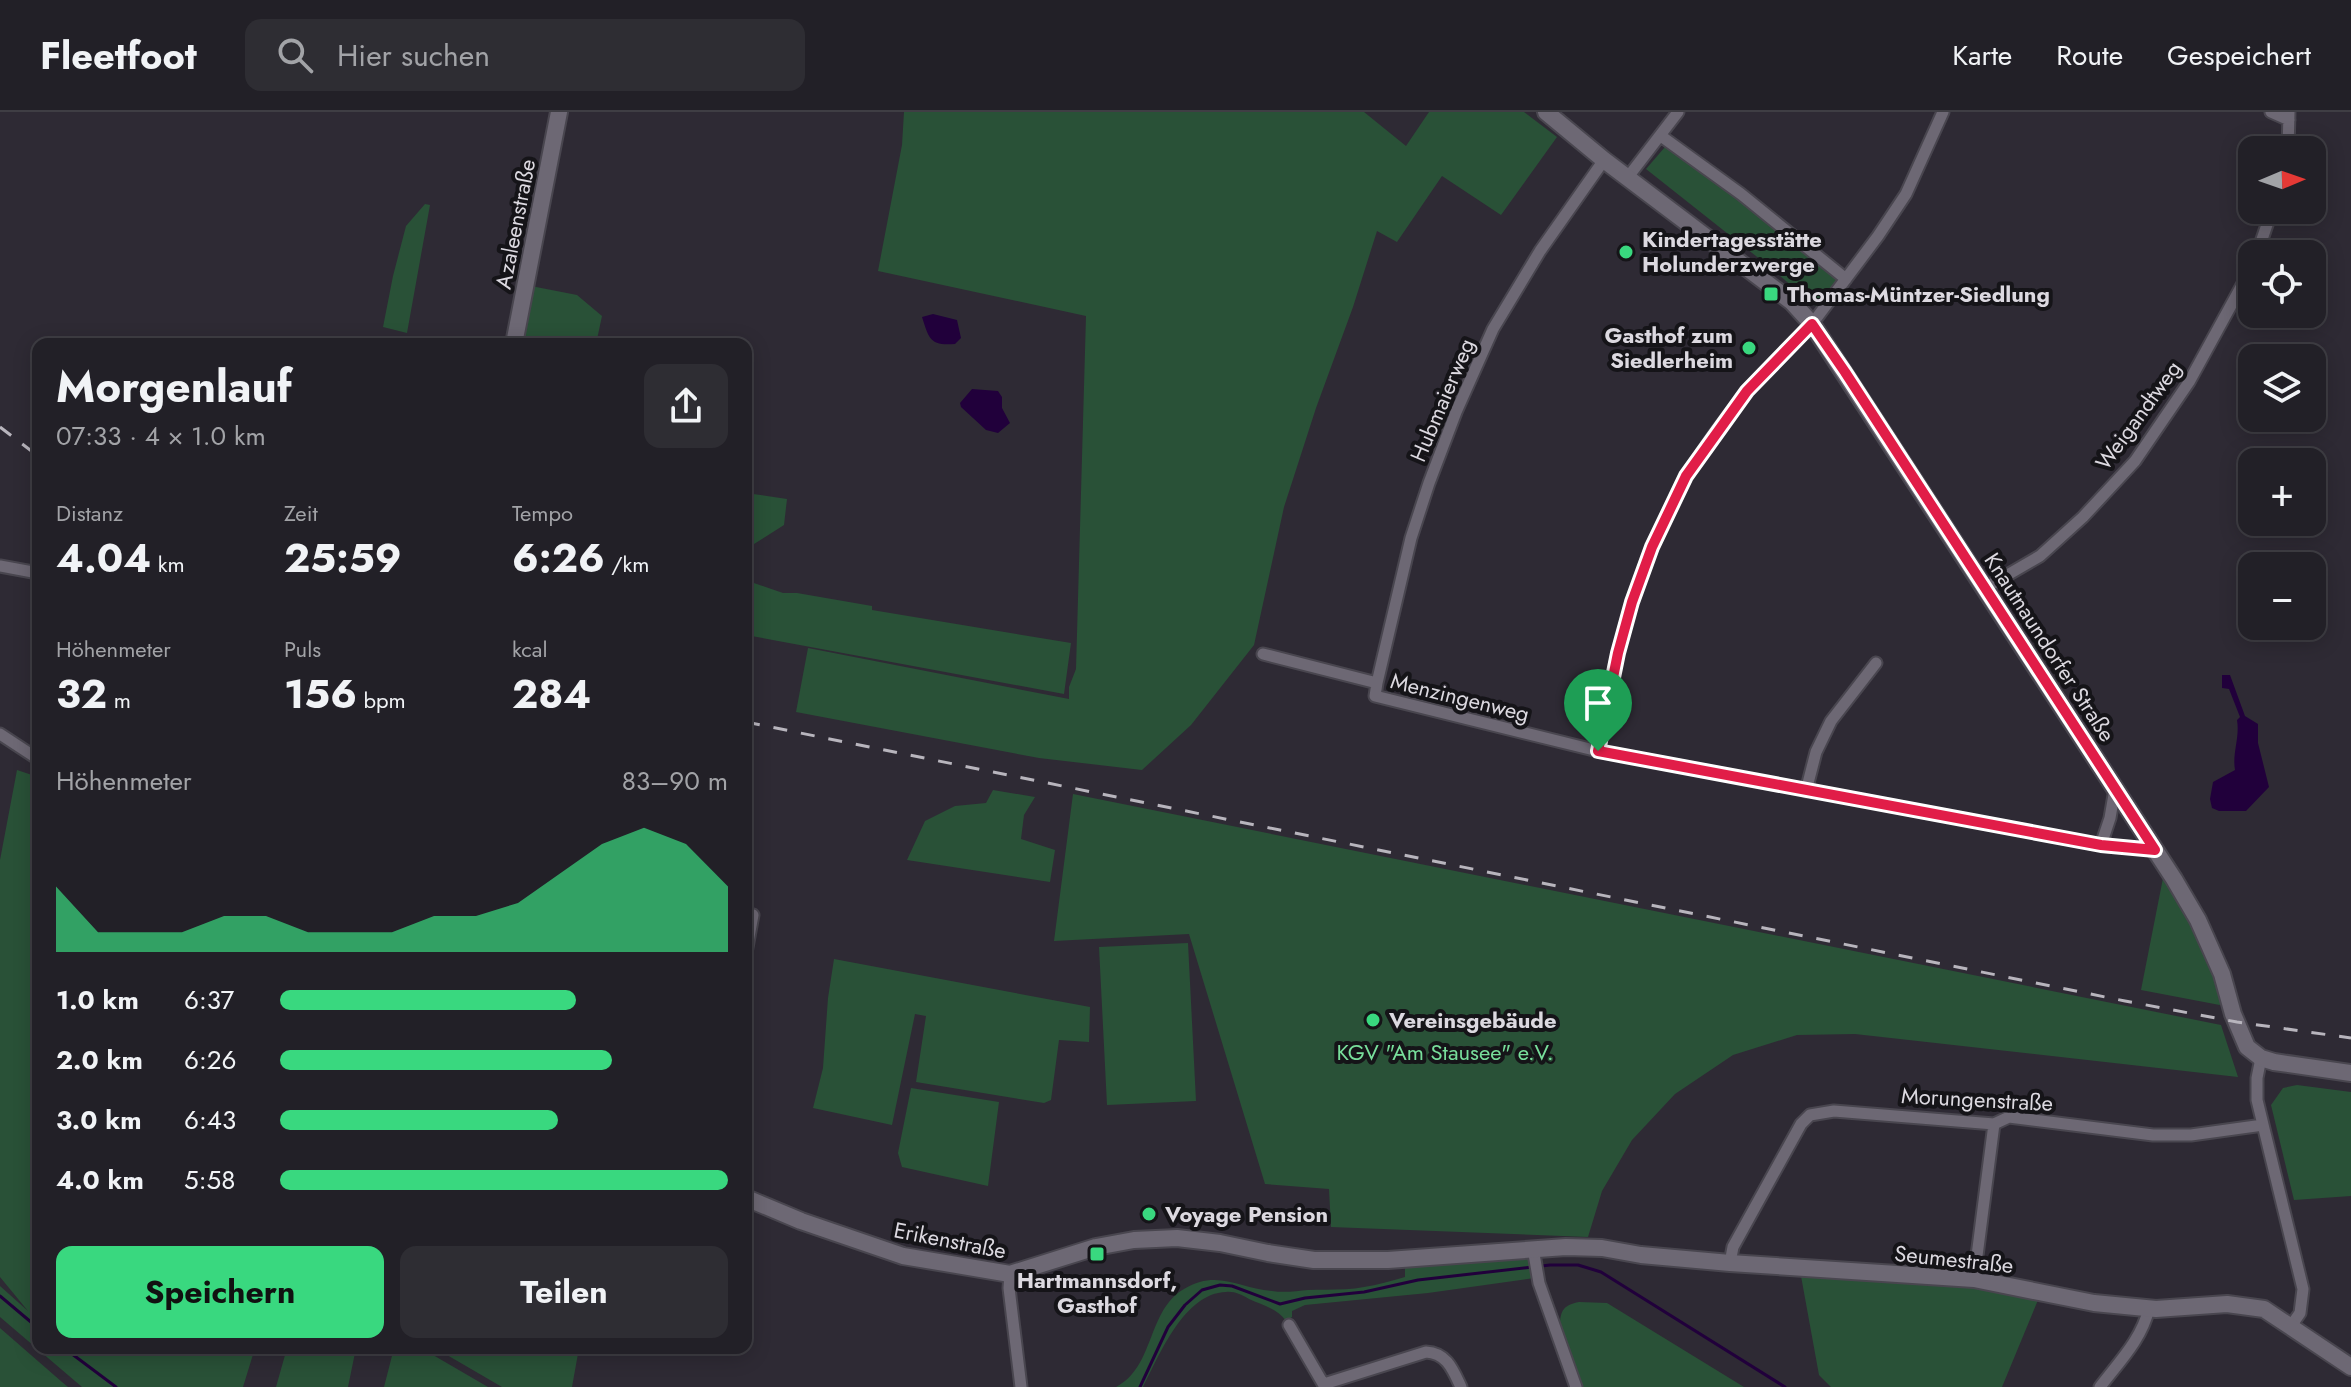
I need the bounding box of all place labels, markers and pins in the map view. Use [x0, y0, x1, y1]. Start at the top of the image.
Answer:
place label: Kindertagesstätte Holunderzwerge [1642, 223, 1822, 280]
marker: Kindertagesstätte Holunderzwerge [1617, 243, 1635, 261]
place label: Thomas-Müntzer-Siedlung [1787, 278, 2050, 310]
marker: Thomas-Müntzer-Siedlung [1762, 285, 1780, 303]
place label: Gasthof zum Siedlerheim [1605, 319, 1733, 376]
marker: Gasthof zum Siedlerheim [1740, 339, 1758, 357]
pin [1564, 669, 1632, 751]
place label: Vereinsgebäude [1388, 1004, 1557, 1036]
marker: Vereinsgebäude [1364, 1011, 1382, 1029]
place label: Voyage Pension [1164, 1198, 1328, 1230]
marker: Voyage Pension [1140, 1205, 1158, 1223]
marker: Hartmannsdorf, Gasthof [1088, 1245, 1106, 1263]
place label: Hartmannsdorf, Gasthof [1017, 1264, 1177, 1321]

